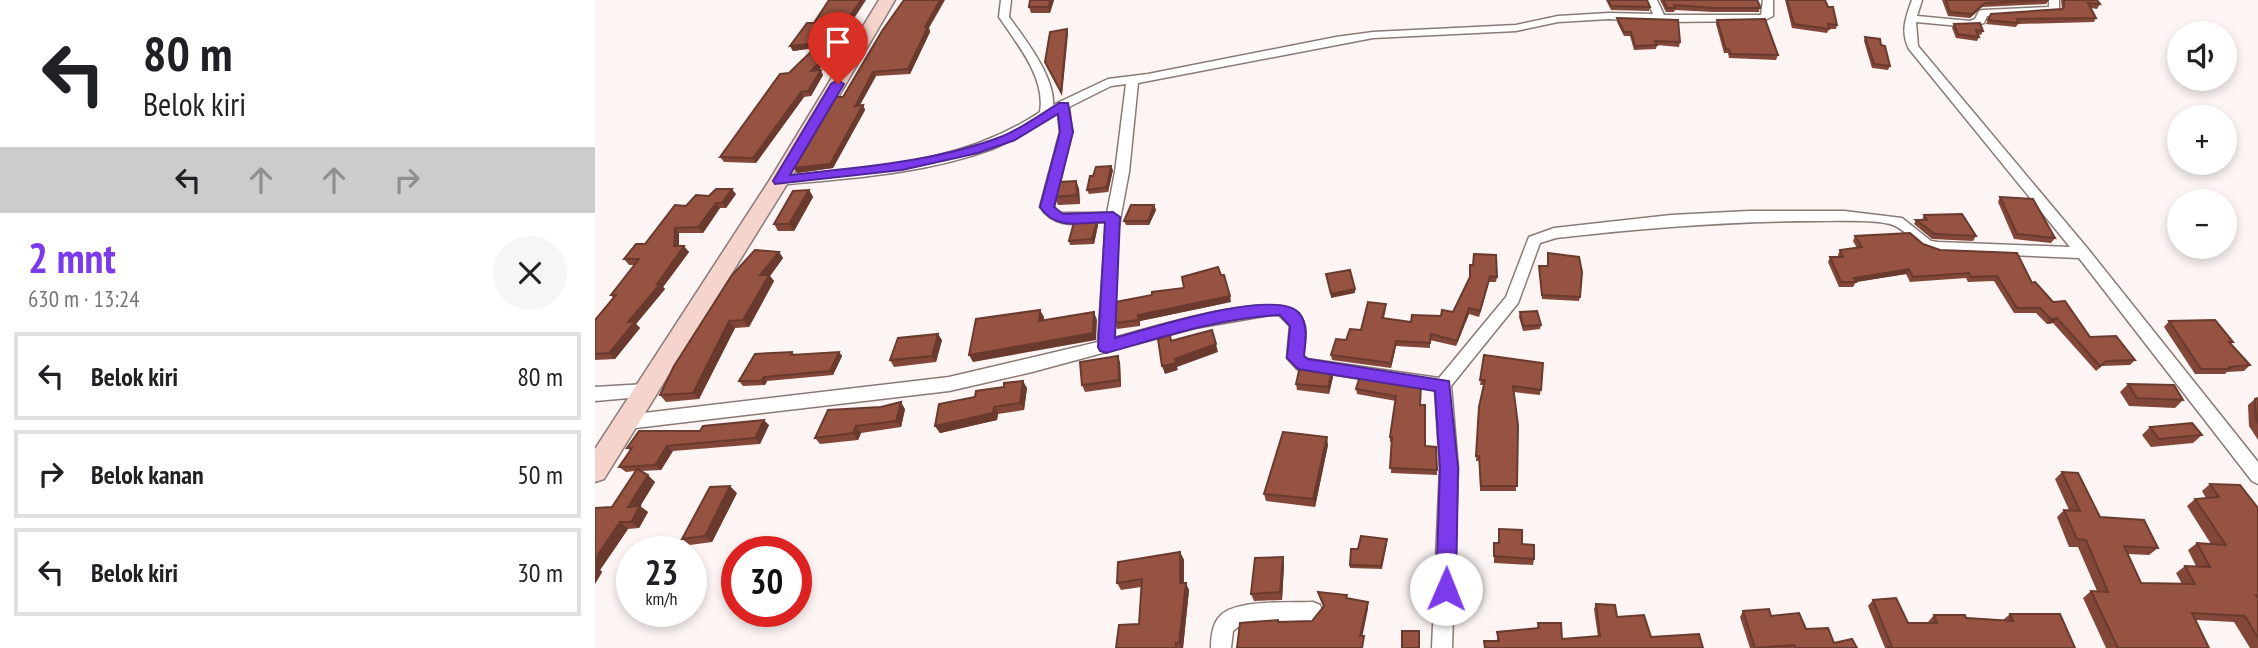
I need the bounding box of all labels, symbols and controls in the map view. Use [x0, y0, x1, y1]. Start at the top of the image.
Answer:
pin [808, 12.0, 868, 84]
text: 80 m [143, 21, 232, 85]
map controls [2167, 21, 2237, 259]
button: sound [2167, 21, 2237, 91]
icon: arrive [819, 23, 857, 61]
icon: left [28, 28, 119, 119]
text: Belok kiri [143, 83, 246, 125]
button: + [2167, 105, 2237, 175]
icon: left [169, 161, 207, 199]
icon: ahead [242, 161, 280, 199]
icon: ahead [315, 161, 353, 199]
icon: right [388, 161, 426, 199]
button: − [2167, 189, 2237, 259]
text: 2 mnt [28, 230, 116, 285]
button: close [493, 236, 567, 310]
text: 630 m · 13:24 [28, 284, 140, 313]
icon: left [32, 357, 70, 395]
text: Belok kiri [91, 360, 178, 393]
text: 80 m [517, 360, 563, 393]
icon: right [32, 455, 70, 493]
text: Belok kanan [91, 458, 204, 491]
text: 50 m [517, 458, 563, 491]
speed limit sign: 30 [721, 536, 812, 627]
text: 23 [645, 549, 678, 595]
position arrow [1409, 552, 1483, 626]
icon: left [32, 553, 70, 591]
text: Belok kiri [91, 556, 178, 589]
text: 30 m [517, 556, 563, 589]
text: km/h [646, 587, 677, 610]

